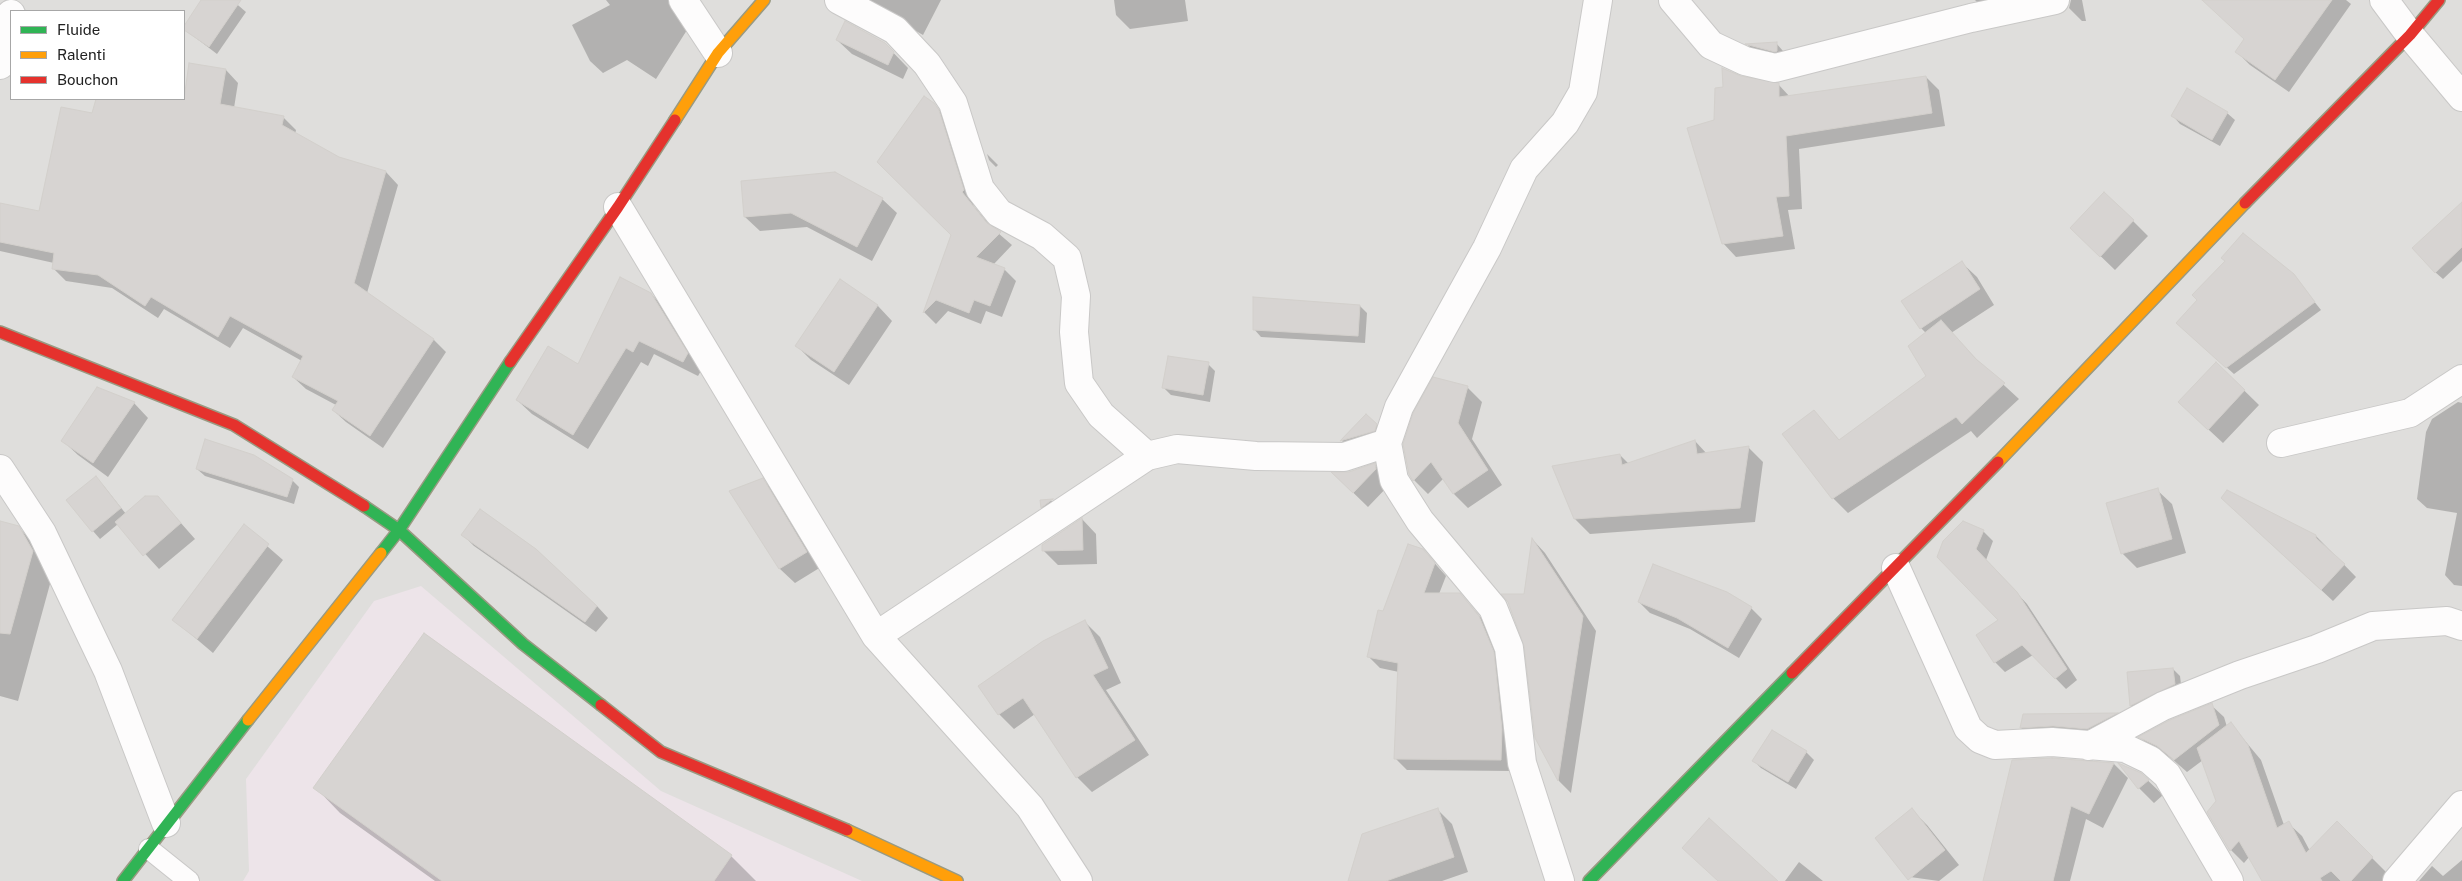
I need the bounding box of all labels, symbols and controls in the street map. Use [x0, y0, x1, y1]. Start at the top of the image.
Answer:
legend [10, 10, 185, 100]
text: Fluide [57, 21, 100, 38]
text: Ralenti [57, 46, 106, 63]
text: Bouchon [57, 71, 118, 88]

